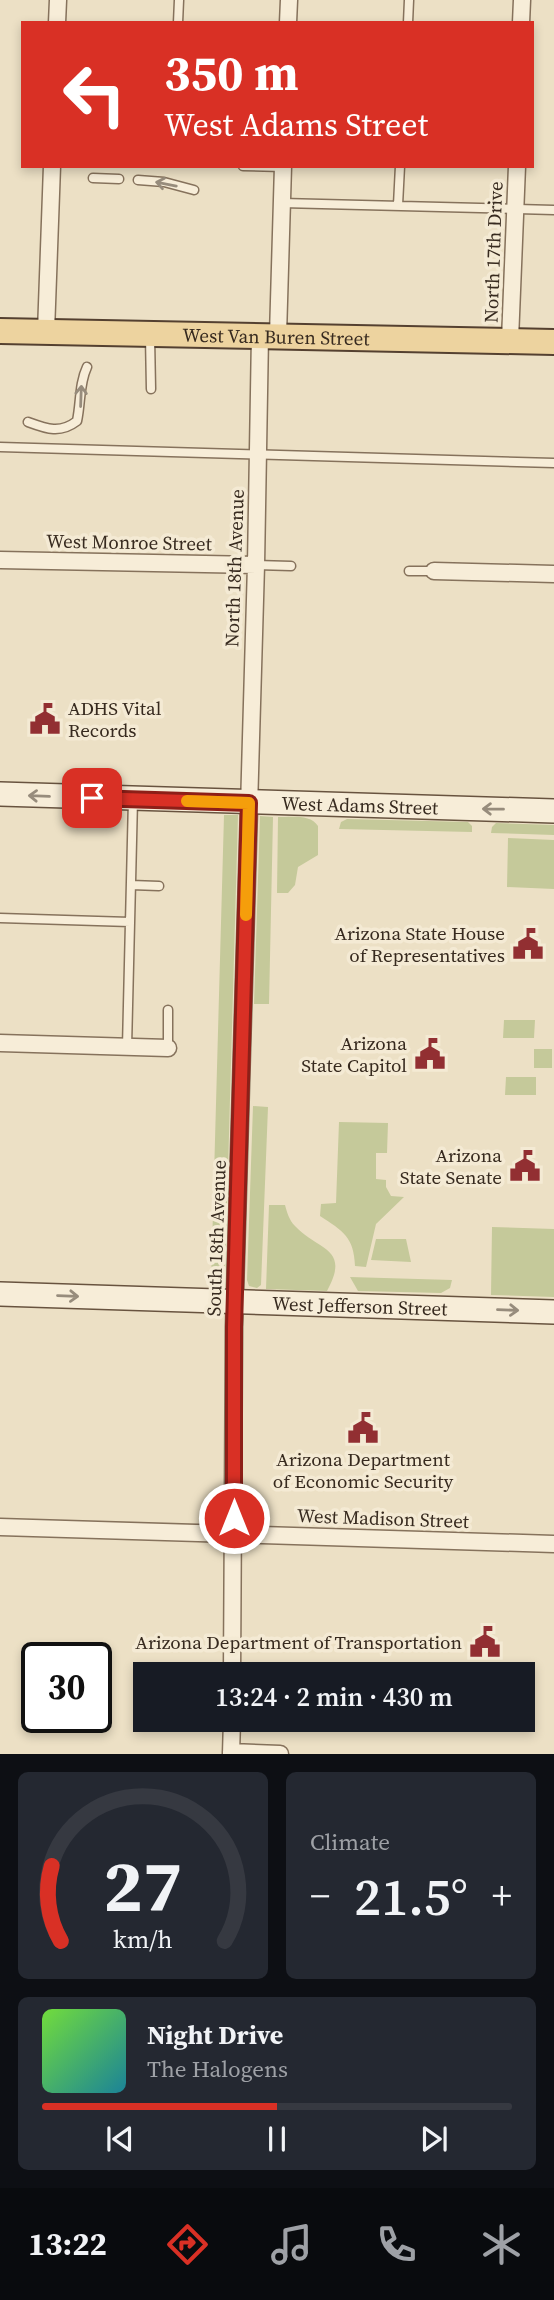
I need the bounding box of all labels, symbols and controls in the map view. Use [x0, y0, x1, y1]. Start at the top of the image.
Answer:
text: 350 m [164, 39, 299, 106]
icon: left [49, 49, 140, 140]
text: West Adams Street [164, 103, 428, 147]
one-way arrow [155, 176, 178, 190]
street label: North 17th Drive [478, 181, 508, 323]
street label: West Van Buren Street [182, 322, 371, 351]
one-way arrow [74, 385, 87, 408]
street label: North 18th Avenue [218, 489, 250, 647]
street label: West Monroe Street [46, 528, 213, 556]
place label: ADHS Vital Records [68, 695, 162, 743]
public building icon: ADHS Vital Records [28, 702, 62, 736]
pin [62, 768, 122, 828]
icon: arrive [73, 779, 111, 817]
one-way arrow [28, 789, 51, 802]
street label: West Adams Street [281, 790, 439, 820]
one-way arrow [482, 802, 505, 816]
place label: Arizona State House of Representatives [334, 920, 505, 968]
public building icon: Arizona State House of Representatives [511, 927, 545, 961]
place label: Arizona State Capitol [301, 1030, 407, 1078]
public building icon: Arizona State Capitol [413, 1037, 447, 1071]
place label: Arizona State Senate [400, 1142, 502, 1190]
public building icon: Arizona State Senate [508, 1149, 542, 1183]
street label: South 18th Avenue [200, 1159, 232, 1317]
one-way arrow [56, 1289, 79, 1303]
street label: West Jefferson Street [272, 1290, 449, 1322]
one-way arrow [496, 1304, 519, 1317]
public building icon: Arizona Department of Economic Security [346, 1411, 380, 1445]
place label: Arizona Department of Economic Security [273, 1446, 454, 1494]
position arrow [197, 1481, 271, 1555]
street label: West Madison Street [297, 1502, 470, 1534]
public building icon: Arizona Department of Transportation [468, 1625, 502, 1659]
place label: Arizona Department of Transportation [135, 1629, 462, 1655]
speed limit sign: 30 [21, 1642, 112, 1733]
text: 13:24 · 2 min · 430 m [215, 1679, 453, 1715]
text: Climate [310, 1826, 390, 1858]
text: 27 [104, 1837, 182, 1936]
text: 21.5° [354, 1861, 468, 1932]
text: − [310, 1870, 330, 1922]
text: + [492, 1870, 512, 1922]
text: km/h [113, 1922, 173, 1956]
text: Night Drive [147, 2017, 283, 2053]
text: The Halogens [147, 2053, 288, 2085]
icon: previous [101, 2120, 139, 2158]
icon: pause [258, 2120, 296, 2158]
icon: next [415, 2120, 453, 2158]
icon: directions [163, 2220, 212, 2269]
icon: music [267, 2220, 316, 2269]
icon: phone [372, 2220, 421, 2269]
icon: climate [477, 2220, 526, 2269]
text: 13:22 [28, 2222, 107, 2266]

